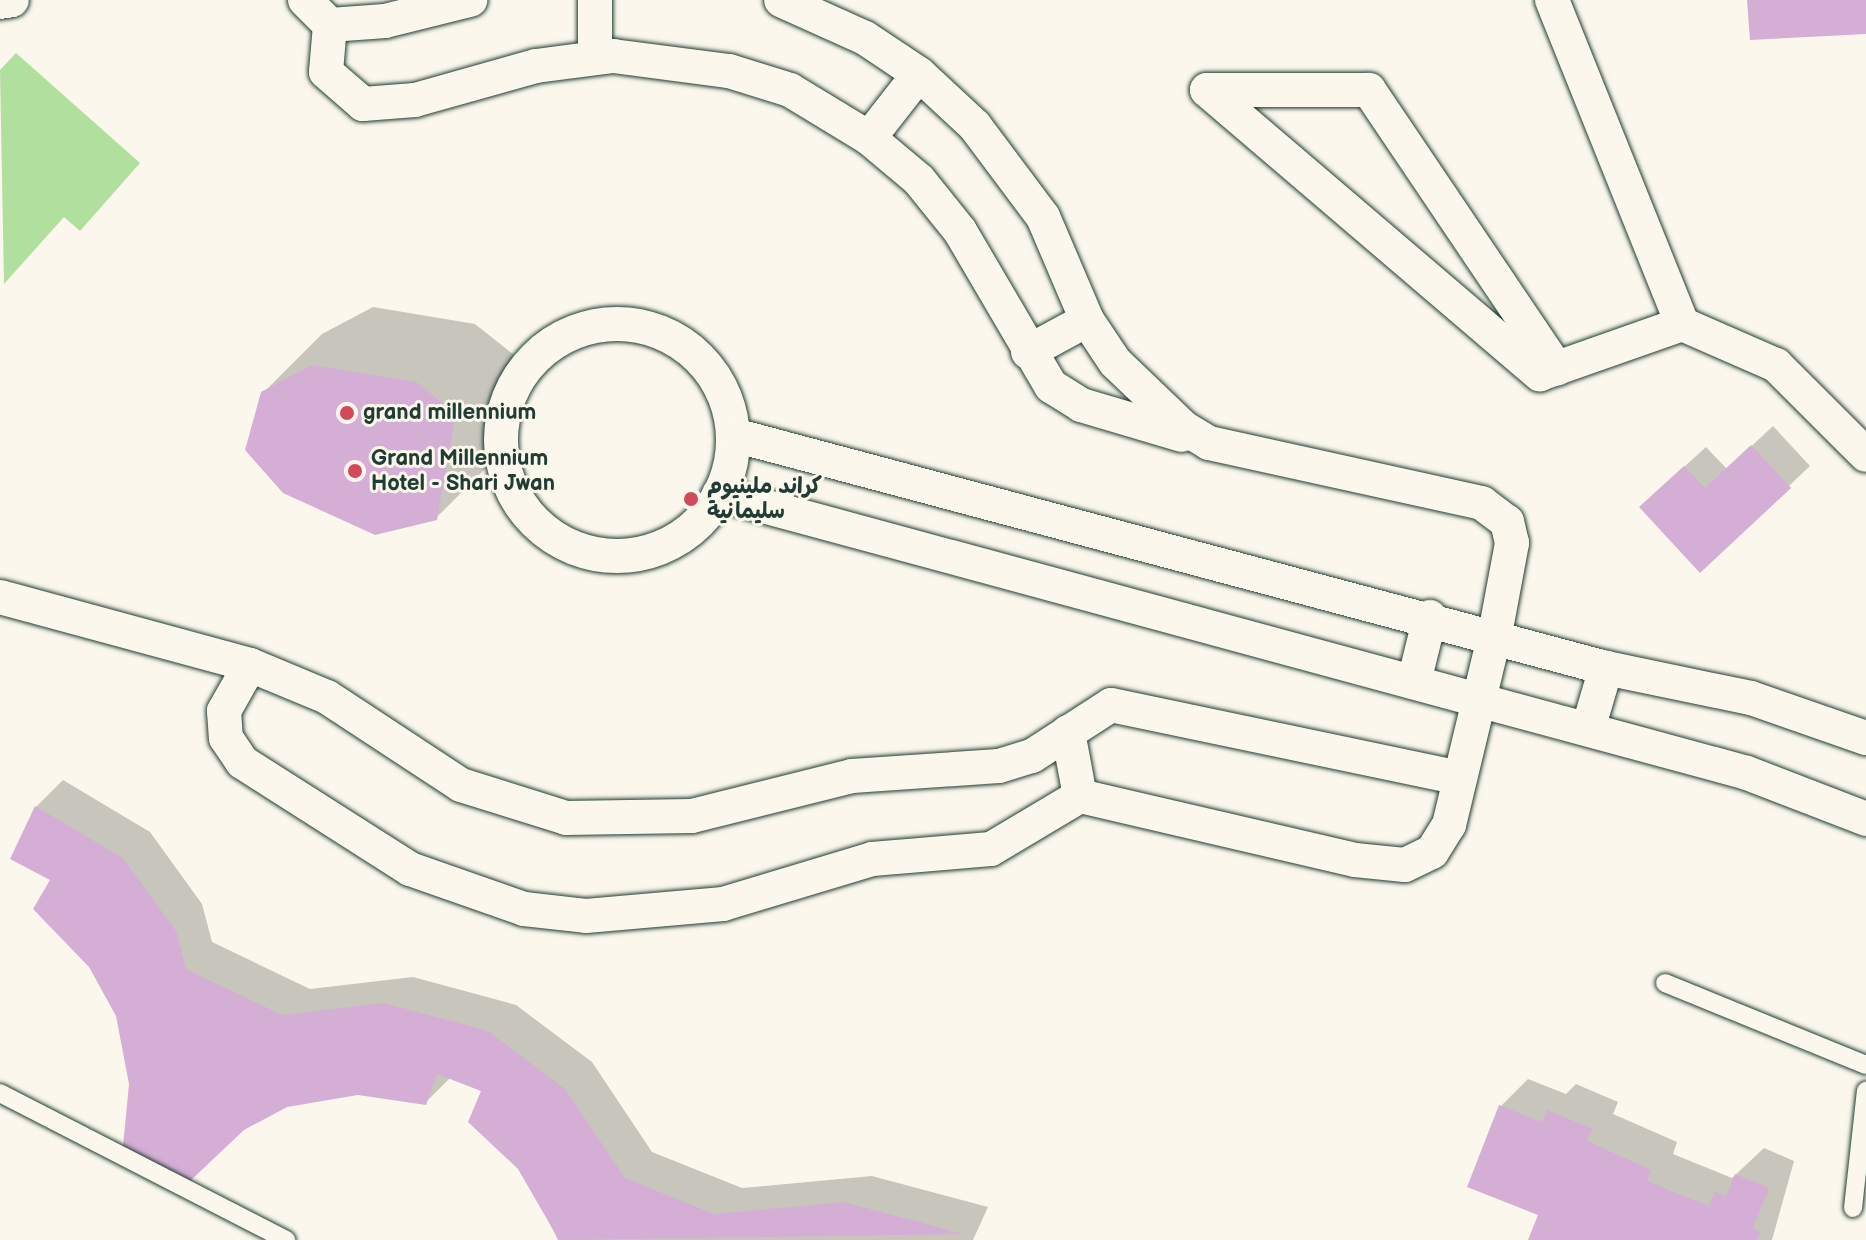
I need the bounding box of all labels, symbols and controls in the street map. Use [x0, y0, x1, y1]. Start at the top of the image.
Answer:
place label: grand millennium [363, 400, 536, 426]
marker: grand millennium [338, 404, 356, 422]
place label: Grand Millennium Hotel - Shari Jwan [371, 445, 555, 496]
marker: Grand Millennium Hotel - Shari Jwan [346, 462, 364, 480]
place label: كراند ملينيوم سليمانية [707, 473, 822, 524]
marker: كراند ملينيوم سليمانية [682, 490, 700, 508]

